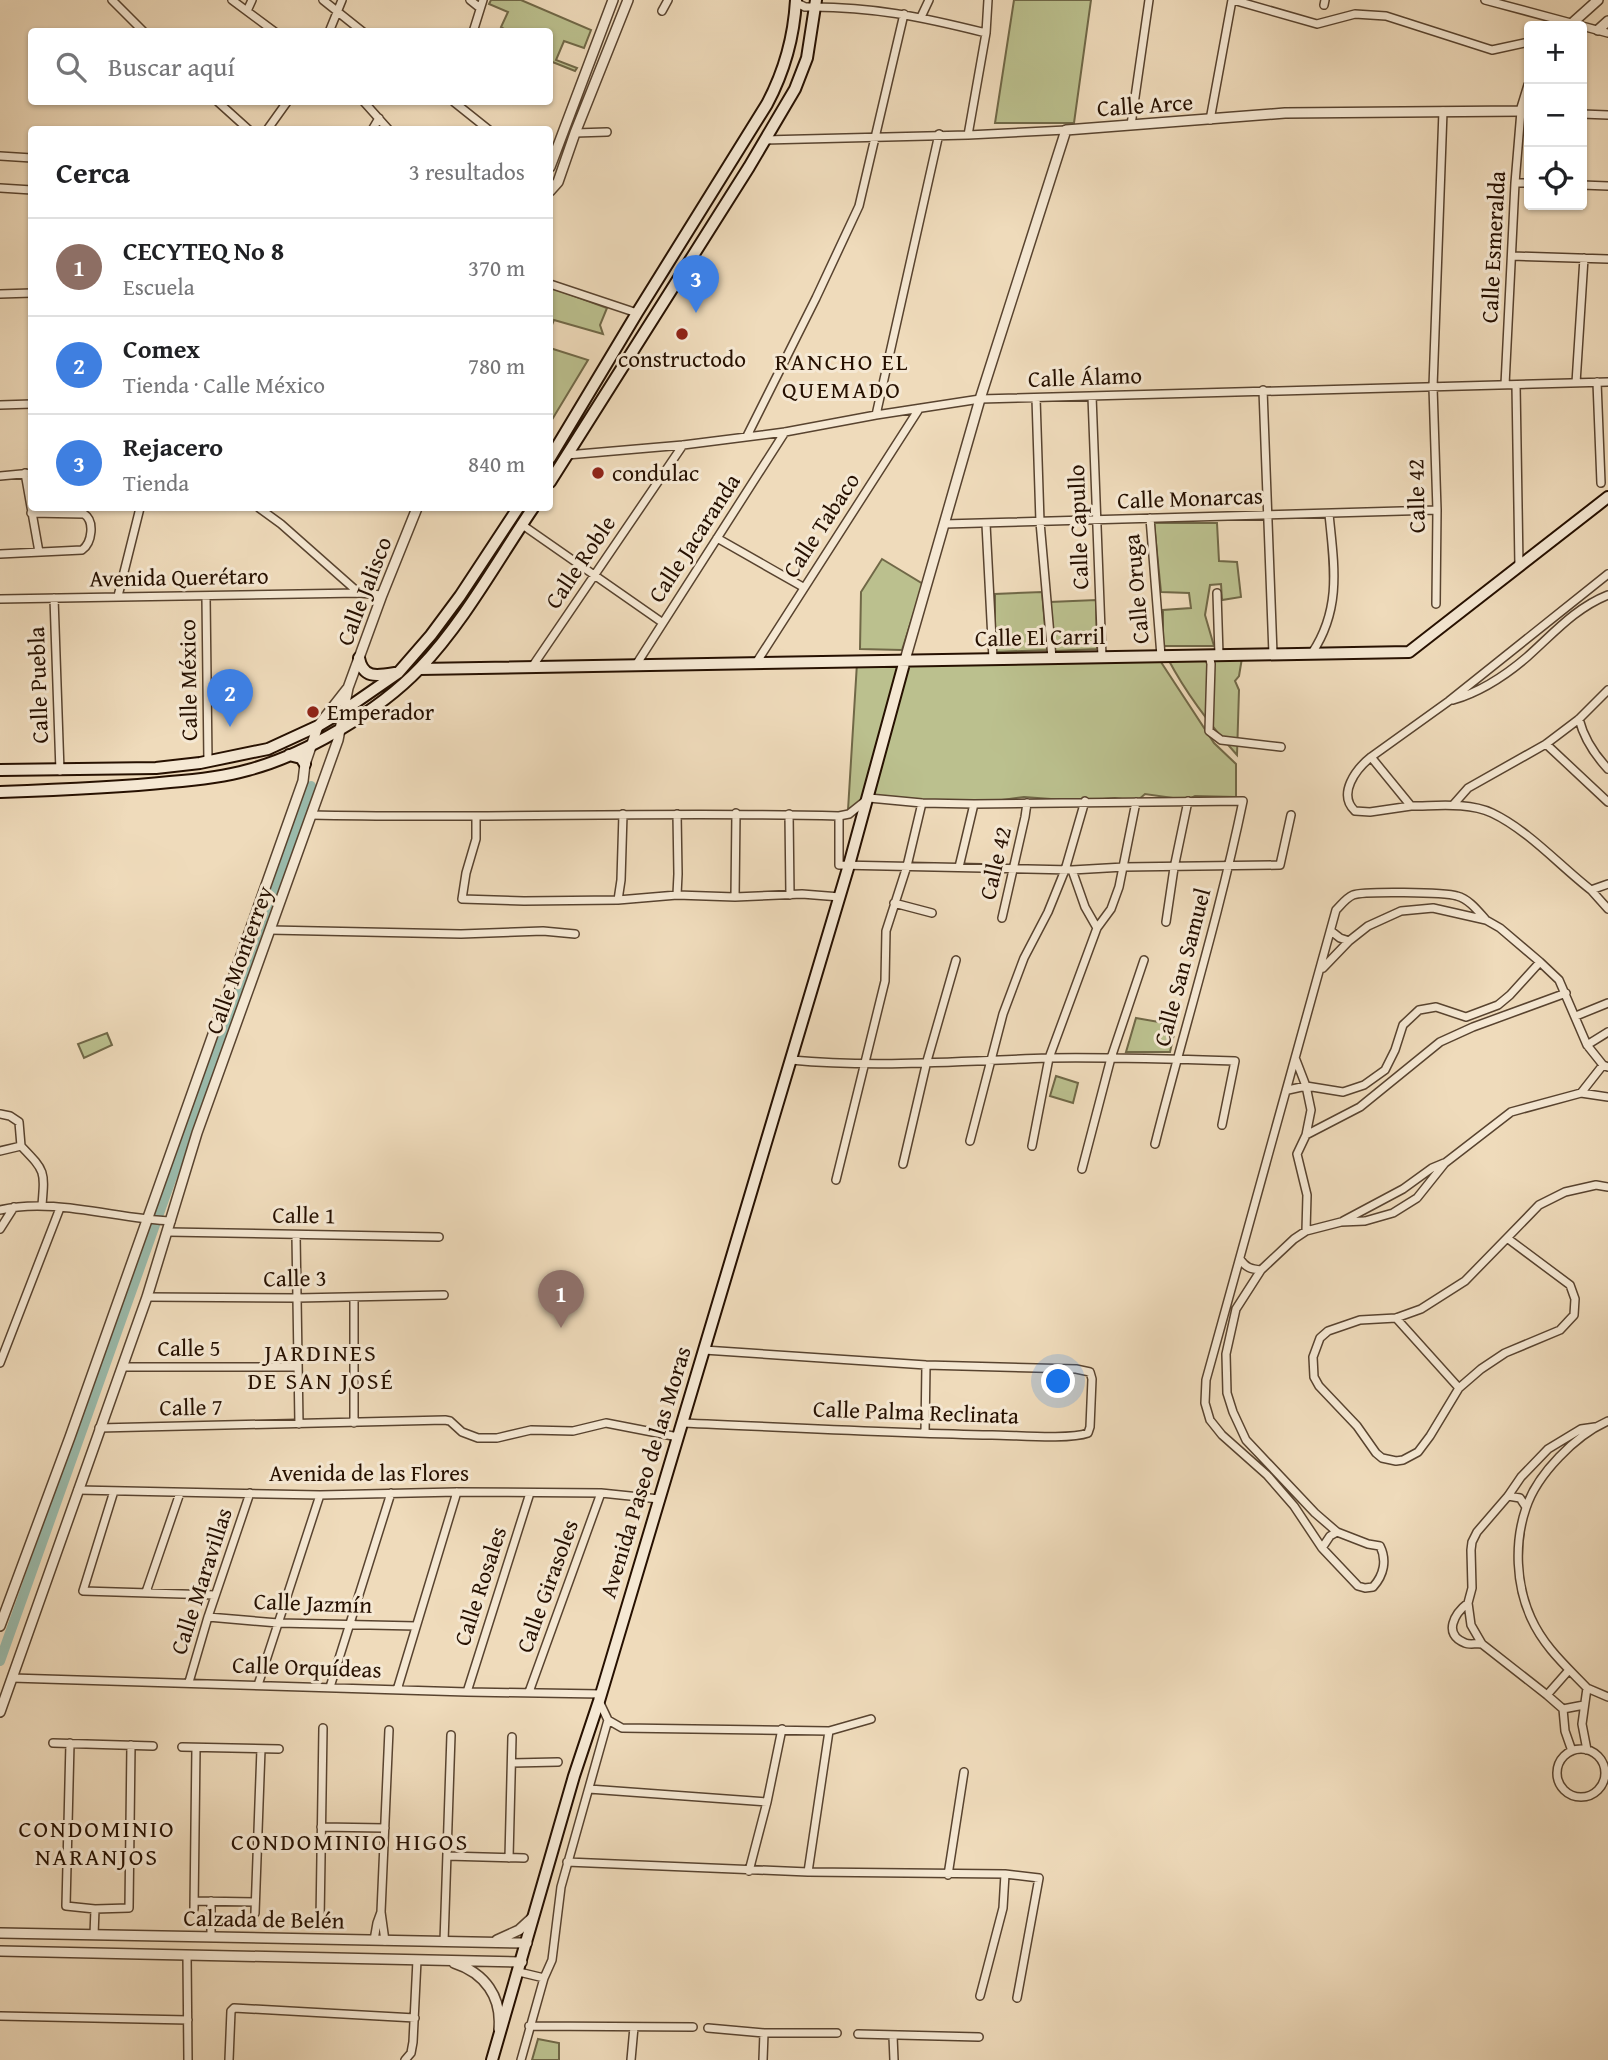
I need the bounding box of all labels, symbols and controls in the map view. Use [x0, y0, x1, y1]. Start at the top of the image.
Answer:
map controls [1524, 21, 1587, 210]
button: + [1524, 21, 1587, 84]
search box [28, 28, 553, 105]
text: Buscar aquí [108, 47, 235, 86]
icon: search [52, 48, 90, 86]
button: − [1524, 84, 1587, 147]
street label: Calle Arce [1096, 85, 1194, 124]
button: locate [1524, 147, 1587, 210]
text: Cerca [56, 150, 130, 194]
text: 3 resultados [409, 155, 525, 188]
street label: Calle Esmeralda [1472, 170, 1513, 324]
text: CECYTEQ No 8 [123, 231, 284, 270]
text: 1 [73, 251, 85, 284]
text: 370 m [468, 251, 525, 284]
pin: 3 [673, 255, 719, 313]
text: Escuela [123, 270, 195, 303]
marker: constructodo [674, 326, 690, 342]
text: Comex [123, 329, 200, 368]
place label: constructodo [618, 342, 746, 375]
district label: RANCHO EL QUEMADO [775, 344, 909, 407]
text: 2 [73, 349, 85, 382]
text: 780 m [468, 349, 525, 382]
street label: Calle Álamo [1027, 358, 1143, 395]
text: Tienda · Calle México [123, 368, 325, 401]
text: Rejacero [123, 427, 223, 466]
text: 3 [73, 447, 85, 480]
text: 840 m [468, 447, 525, 480]
place label: condulac [612, 456, 699, 489]
street label: Calle 42 [1398, 459, 1433, 533]
street label: Calle Capullo [1059, 464, 1096, 590]
marker: condulac [590, 465, 606, 481]
text: Tienda [123, 466, 189, 499]
street label: Calle Tabaco [774, 466, 867, 584]
street label: Calle Jacaranda [640, 467, 748, 609]
street label: Calle Monarcas [1117, 478, 1263, 517]
street label: Calle Roble [536, 508, 623, 615]
street label: Calle Jalisco [328, 532, 399, 650]
street label: Calle Oruga [1114, 533, 1157, 645]
street label: Avenida Querétaro [89, 558, 269, 595]
street label: Calle México [170, 619, 205, 741]
street label: Calle El Carril [974, 619, 1106, 654]
street label: Calle Puebla [19, 626, 56, 744]
pin: 2 [207, 669, 253, 727]
place label: Emperador [327, 695, 435, 728]
marker: Emperador [305, 704, 321, 720]
street label: Calle 42 [970, 823, 1019, 903]
street label: Calle Monterrey [196, 881, 281, 1038]
street label: Calle San Samuel [1145, 884, 1219, 1050]
street label: Calle 1 [272, 1197, 336, 1232]
street label: Calle 3 [263, 1260, 327, 1295]
pin: 1 [538, 1270, 584, 1328]
street label: Calle 5 [157, 1331, 221, 1364]
district label: JARDINES DE SAN JOSÉ [247, 1335, 395, 1398]
street label: Avenida Paseo de las Moras [591, 1342, 699, 1602]
your location [1041, 1364, 1075, 1398]
street label: Calle 7 [159, 1389, 223, 1424]
street label: Calle Palma Reclinata [812, 1391, 1020, 1432]
street label: Avenida de las Flores [269, 1456, 469, 1489]
street label: Calle Maravillas [161, 1503, 240, 1658]
street label: Calle Girasoles [507, 1515, 586, 1657]
street label: Calle Rosales [445, 1522, 514, 1650]
street label: Calle Jazmín [253, 1584, 373, 1621]
street label: Calle Orquídeas [232, 1647, 382, 1686]
district label: CONDOMINIO NARANJOS [18, 1811, 176, 1874]
district label: CONDOMINIO HIGOS [231, 1824, 469, 1859]
street label: Calzada de Belén [183, 1901, 345, 1936]

